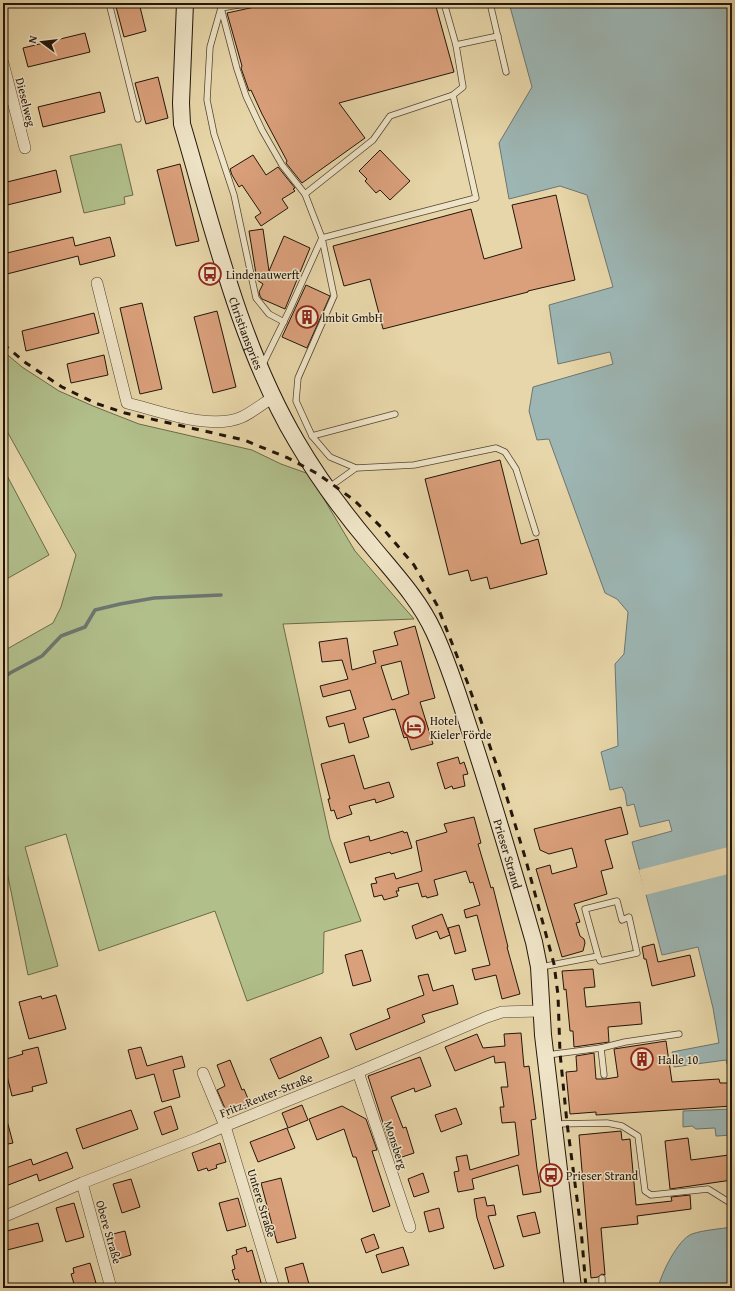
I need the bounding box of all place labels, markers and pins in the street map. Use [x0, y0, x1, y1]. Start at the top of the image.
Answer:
bus stop icon: Lindenauwerft [197, 261, 223, 287]
place label: Lindenauwerft [226, 266, 301, 283]
building icon: lmbit GmbH [294, 304, 320, 330]
place label: lmbit GmbH [322, 309, 383, 326]
place label: Hotel Kieler Förde [430, 712, 492, 743]
hotel icon: Hotel Kieler Förde [401, 714, 427, 740]
building icon: Halle 10 [629, 1046, 655, 1072]
place label: Halle 10 [658, 1051, 698, 1068]
bus stop icon: Prieser Strand [538, 1162, 564, 1188]
place label: Prieser Strand [566, 1167, 639, 1184]

